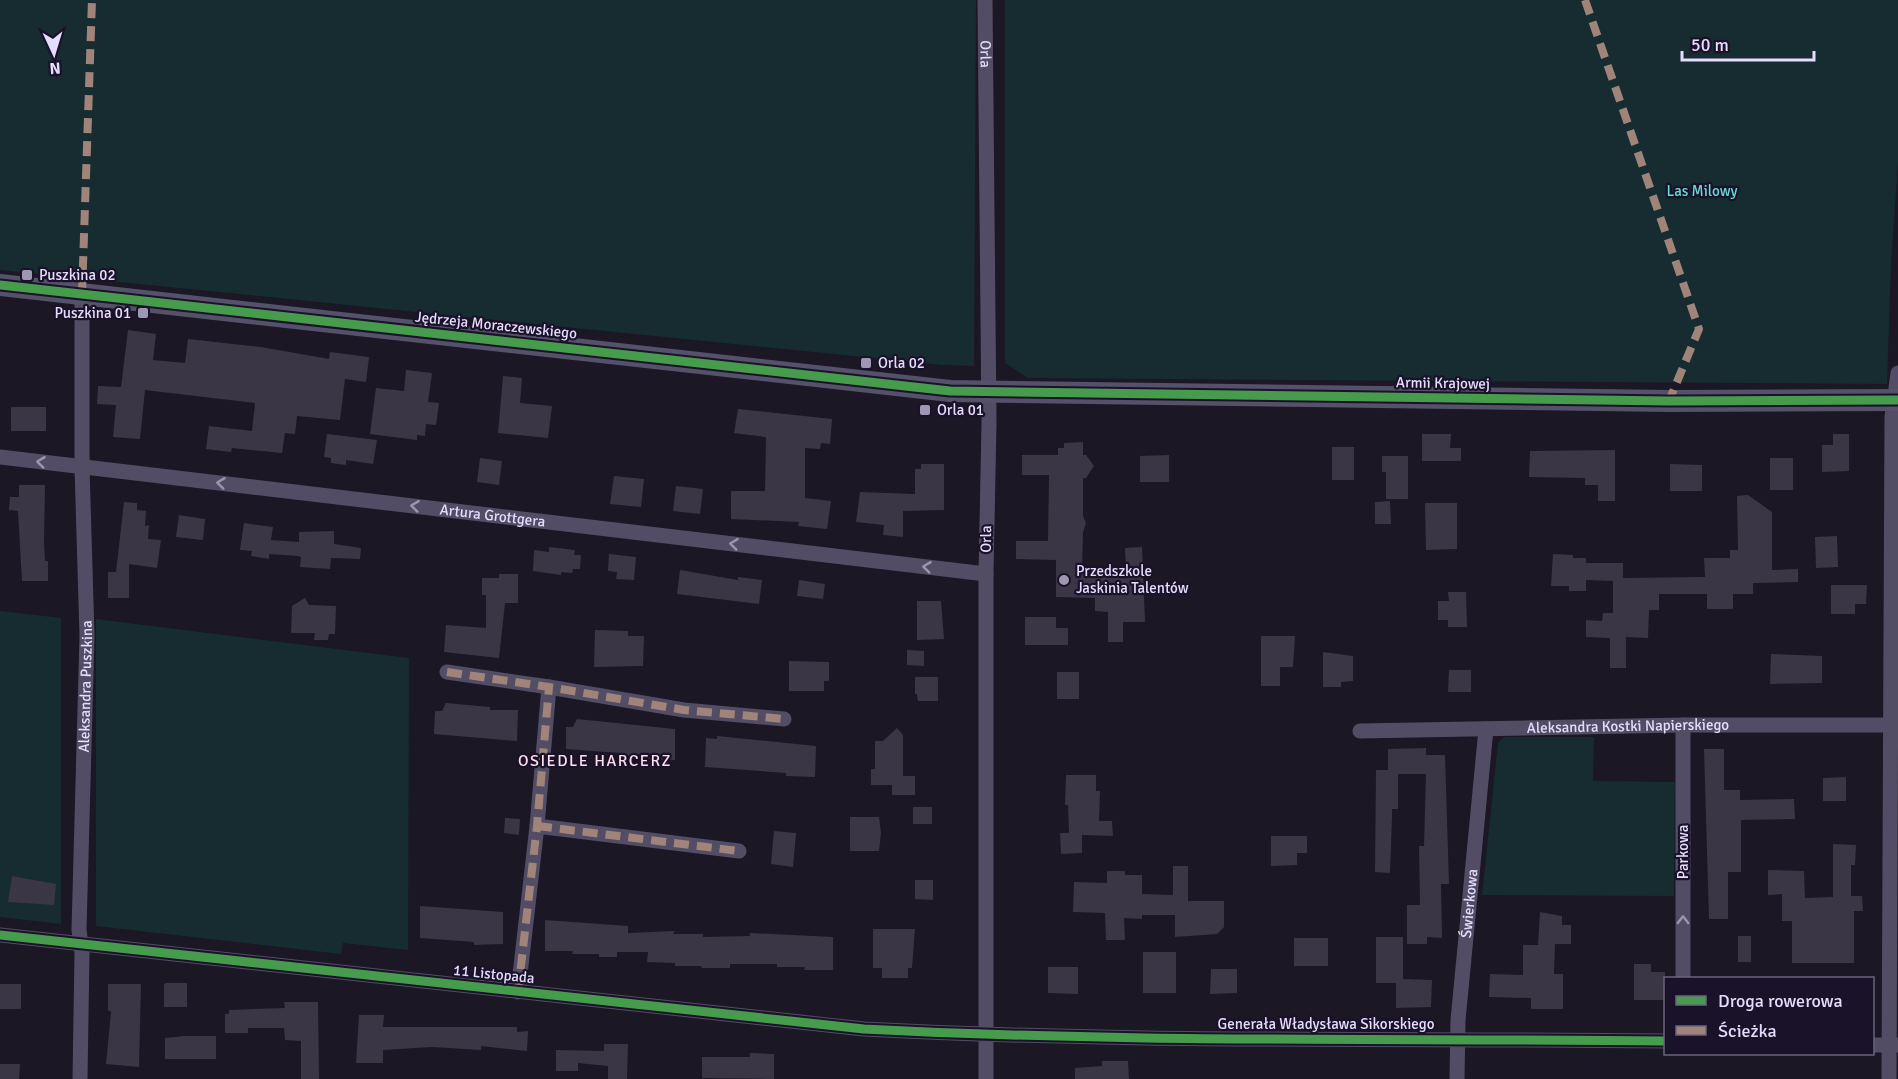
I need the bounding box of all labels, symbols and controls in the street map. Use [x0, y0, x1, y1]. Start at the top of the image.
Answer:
north arrow [24, 24, 84, 84]
scale bar [1682, 24, 1814, 62]
text: 50 m [1691, 34, 1729, 56]
street label: Orla [976, 40, 995, 68]
text: N [49, 58, 61, 78]
park label: Las Milowy [1666, 182, 1738, 200]
place label: Puszkina 02 [39, 266, 116, 284]
marker: Puszkina 02 [20, 268, 34, 282]
place label: Puszkina 01 [54, 304, 131, 322]
marker: Puszkina 01 [136, 306, 150, 320]
street label: Jędrzeja Moraczewskiego [414, 308, 578, 342]
place label: Orla 02 [878, 354, 925, 372]
marker: Orla 02 [859, 356, 873, 370]
street label: Armii Krajowej [1396, 373, 1490, 393]
place label: Orla 01 [937, 401, 984, 419]
marker: Orla 01 [918, 403, 932, 417]
one-way arrow [36, 456, 45, 469]
one-way arrow [217, 478, 226, 490]
one-way arrow [410, 500, 420, 513]
street label: Artura Grottgera [439, 500, 546, 531]
street label: Orla [977, 525, 995, 553]
one-way arrow [729, 538, 738, 551]
one-way arrow [923, 561, 932, 573]
place label: Przedszkole Jaskinia Talentów [1076, 562, 1189, 597]
marker: Przedszkole Jaskinia Talentów [1057, 573, 1071, 587]
street label: Aleksandra Puszkina [75, 620, 96, 753]
street label: Aleksandra Kostki Napierskiego [1527, 716, 1729, 737]
district label: OSIEDLE HARCERZ [518, 751, 672, 771]
street label: Parkowa [1674, 825, 1692, 879]
street label: Świerkowa [1456, 868, 1481, 939]
one-way arrow [1677, 916, 1689, 925]
street label: 11 Listopada [452, 961, 536, 987]
legend [1664, 977, 1874, 1055]
text: Droga rowerowa [1718, 990, 1843, 1012]
street label: Generała Władysława Sikorskiego [1218, 1015, 1435, 1033]
text: Ścieżka [1718, 1020, 1777, 1042]

